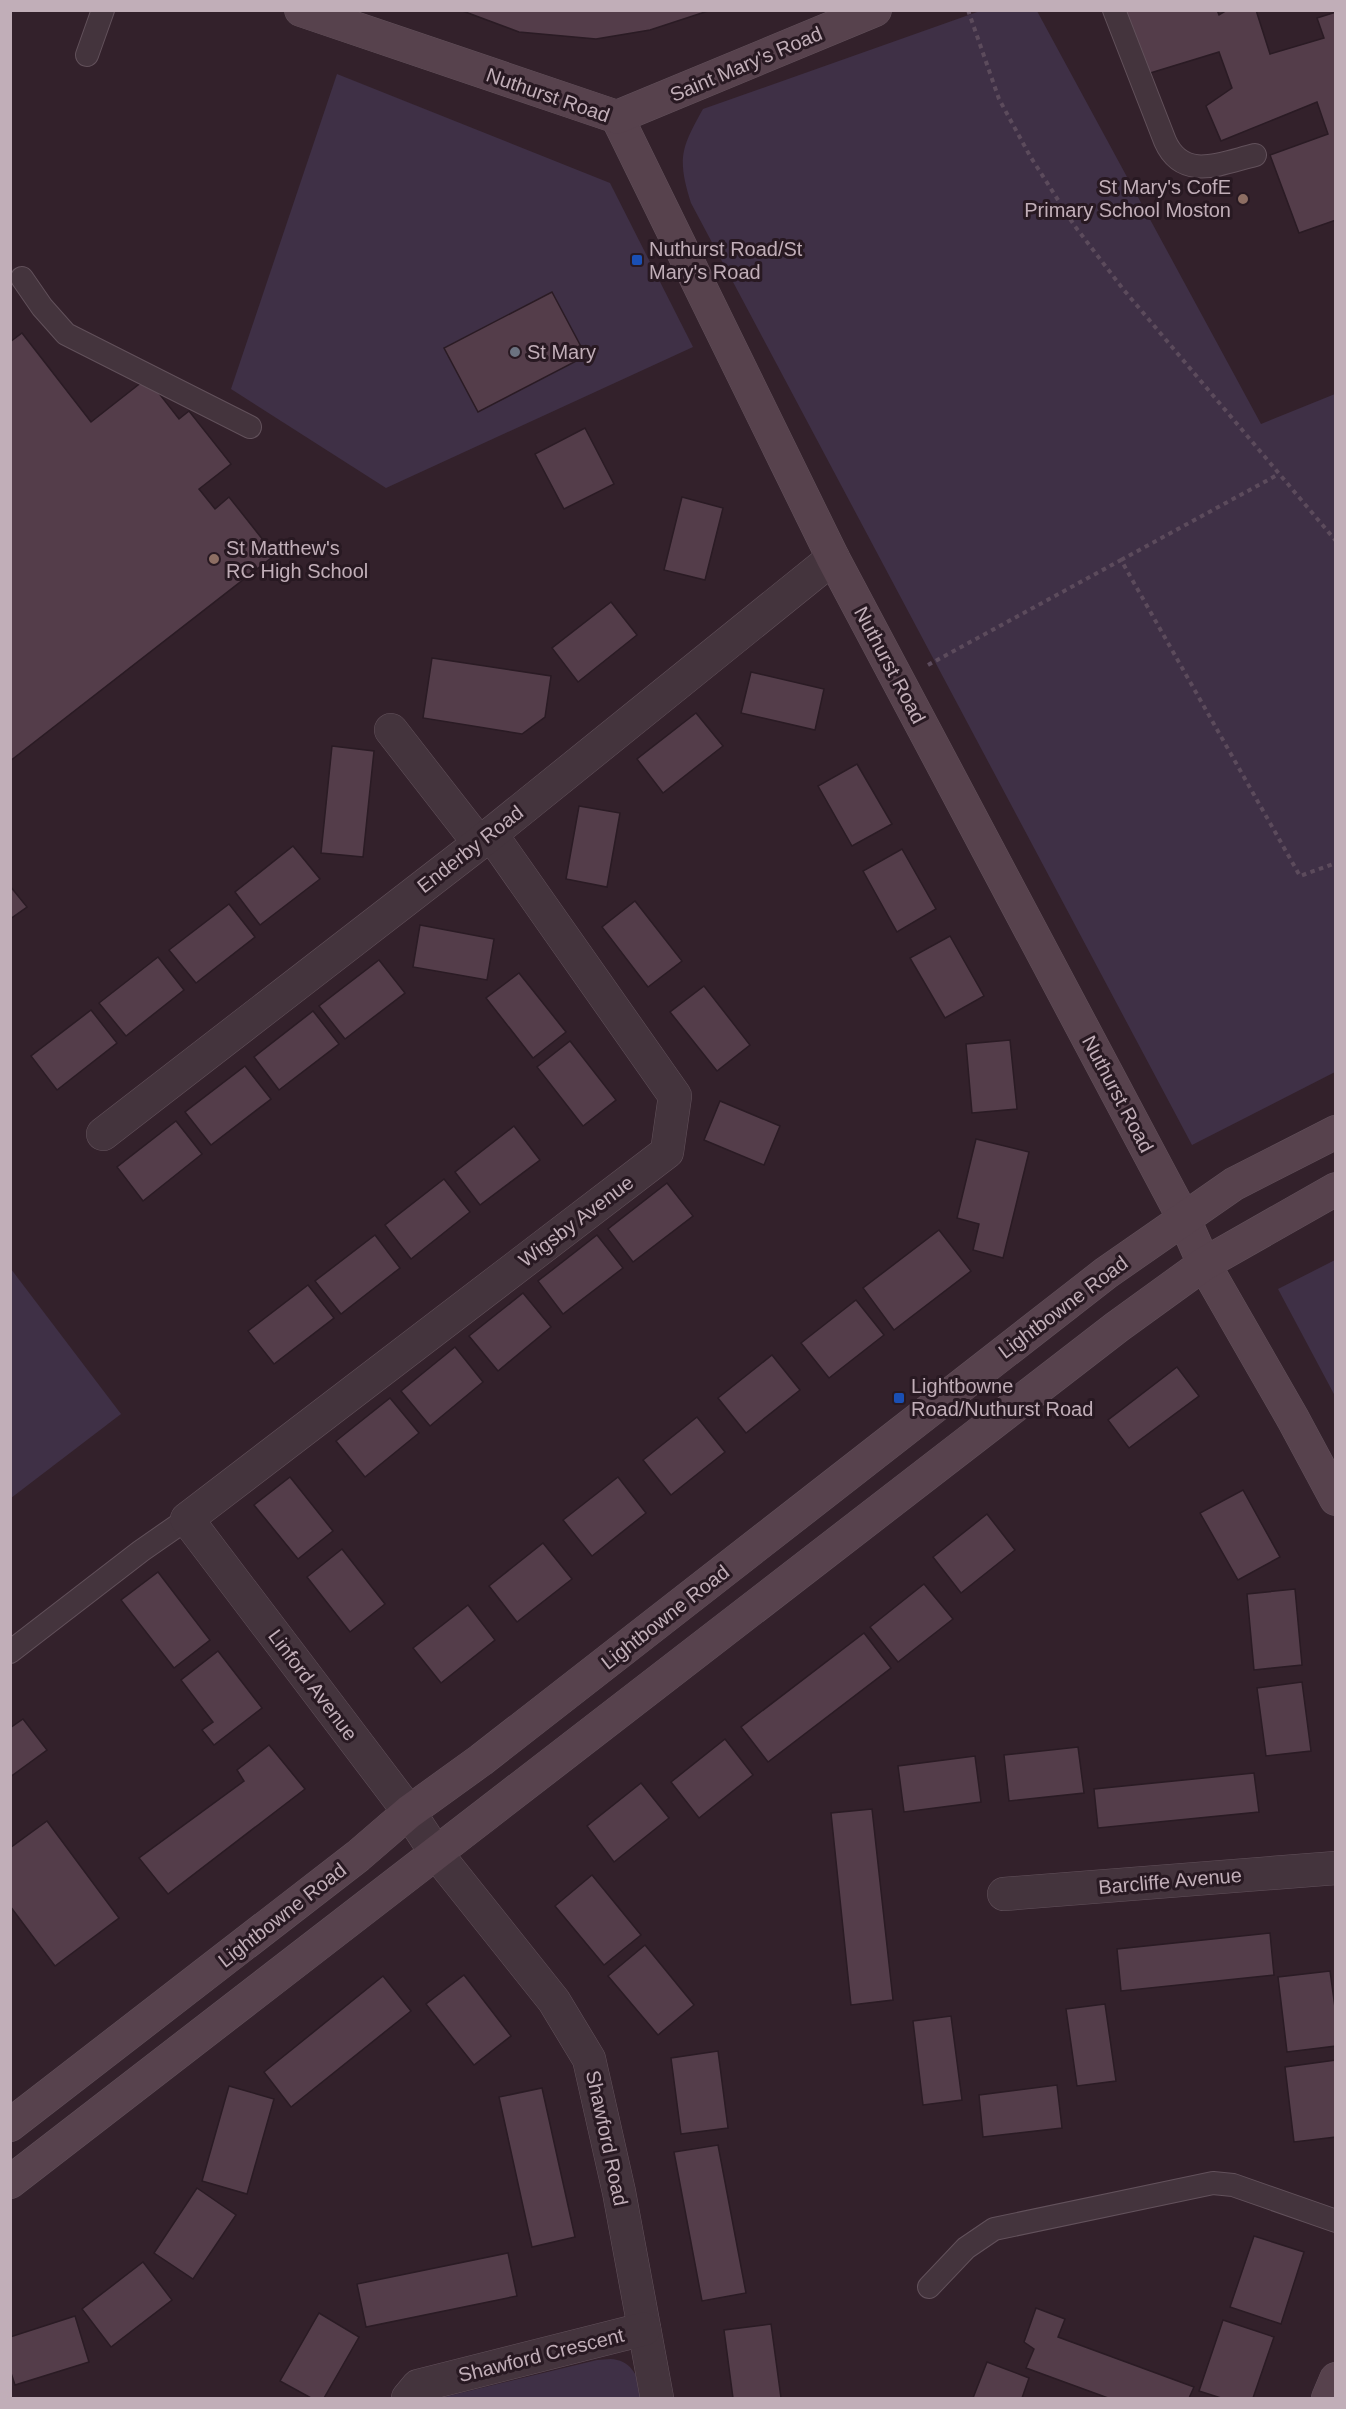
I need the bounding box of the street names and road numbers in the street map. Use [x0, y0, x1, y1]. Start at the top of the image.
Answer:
street label: Saint Mary's Road [667, 22, 825, 106]
street label: Nuthurst Road [483, 64, 613, 126]
street label: Nuthurst Road [850, 603, 930, 727]
street label: Enderby Road [413, 801, 527, 897]
street label: Nuthurst Road [1078, 1032, 1158, 1156]
street label: Wigsby Avenue [514, 1171, 638, 1271]
street label: Lightbowne Road [994, 1251, 1132, 1363]
street label: Lightbowne Road [597, 1560, 733, 1674]
street label: Linford Avenue [264, 1625, 362, 1745]
street label: Lightbowne Road [214, 1858, 350, 1972]
street label: Barcliffe Avenue [1097, 1864, 1243, 1898]
street label: Shawford Road [582, 2068, 632, 2208]
street label: Shawford Crescent [456, 2324, 627, 2386]

